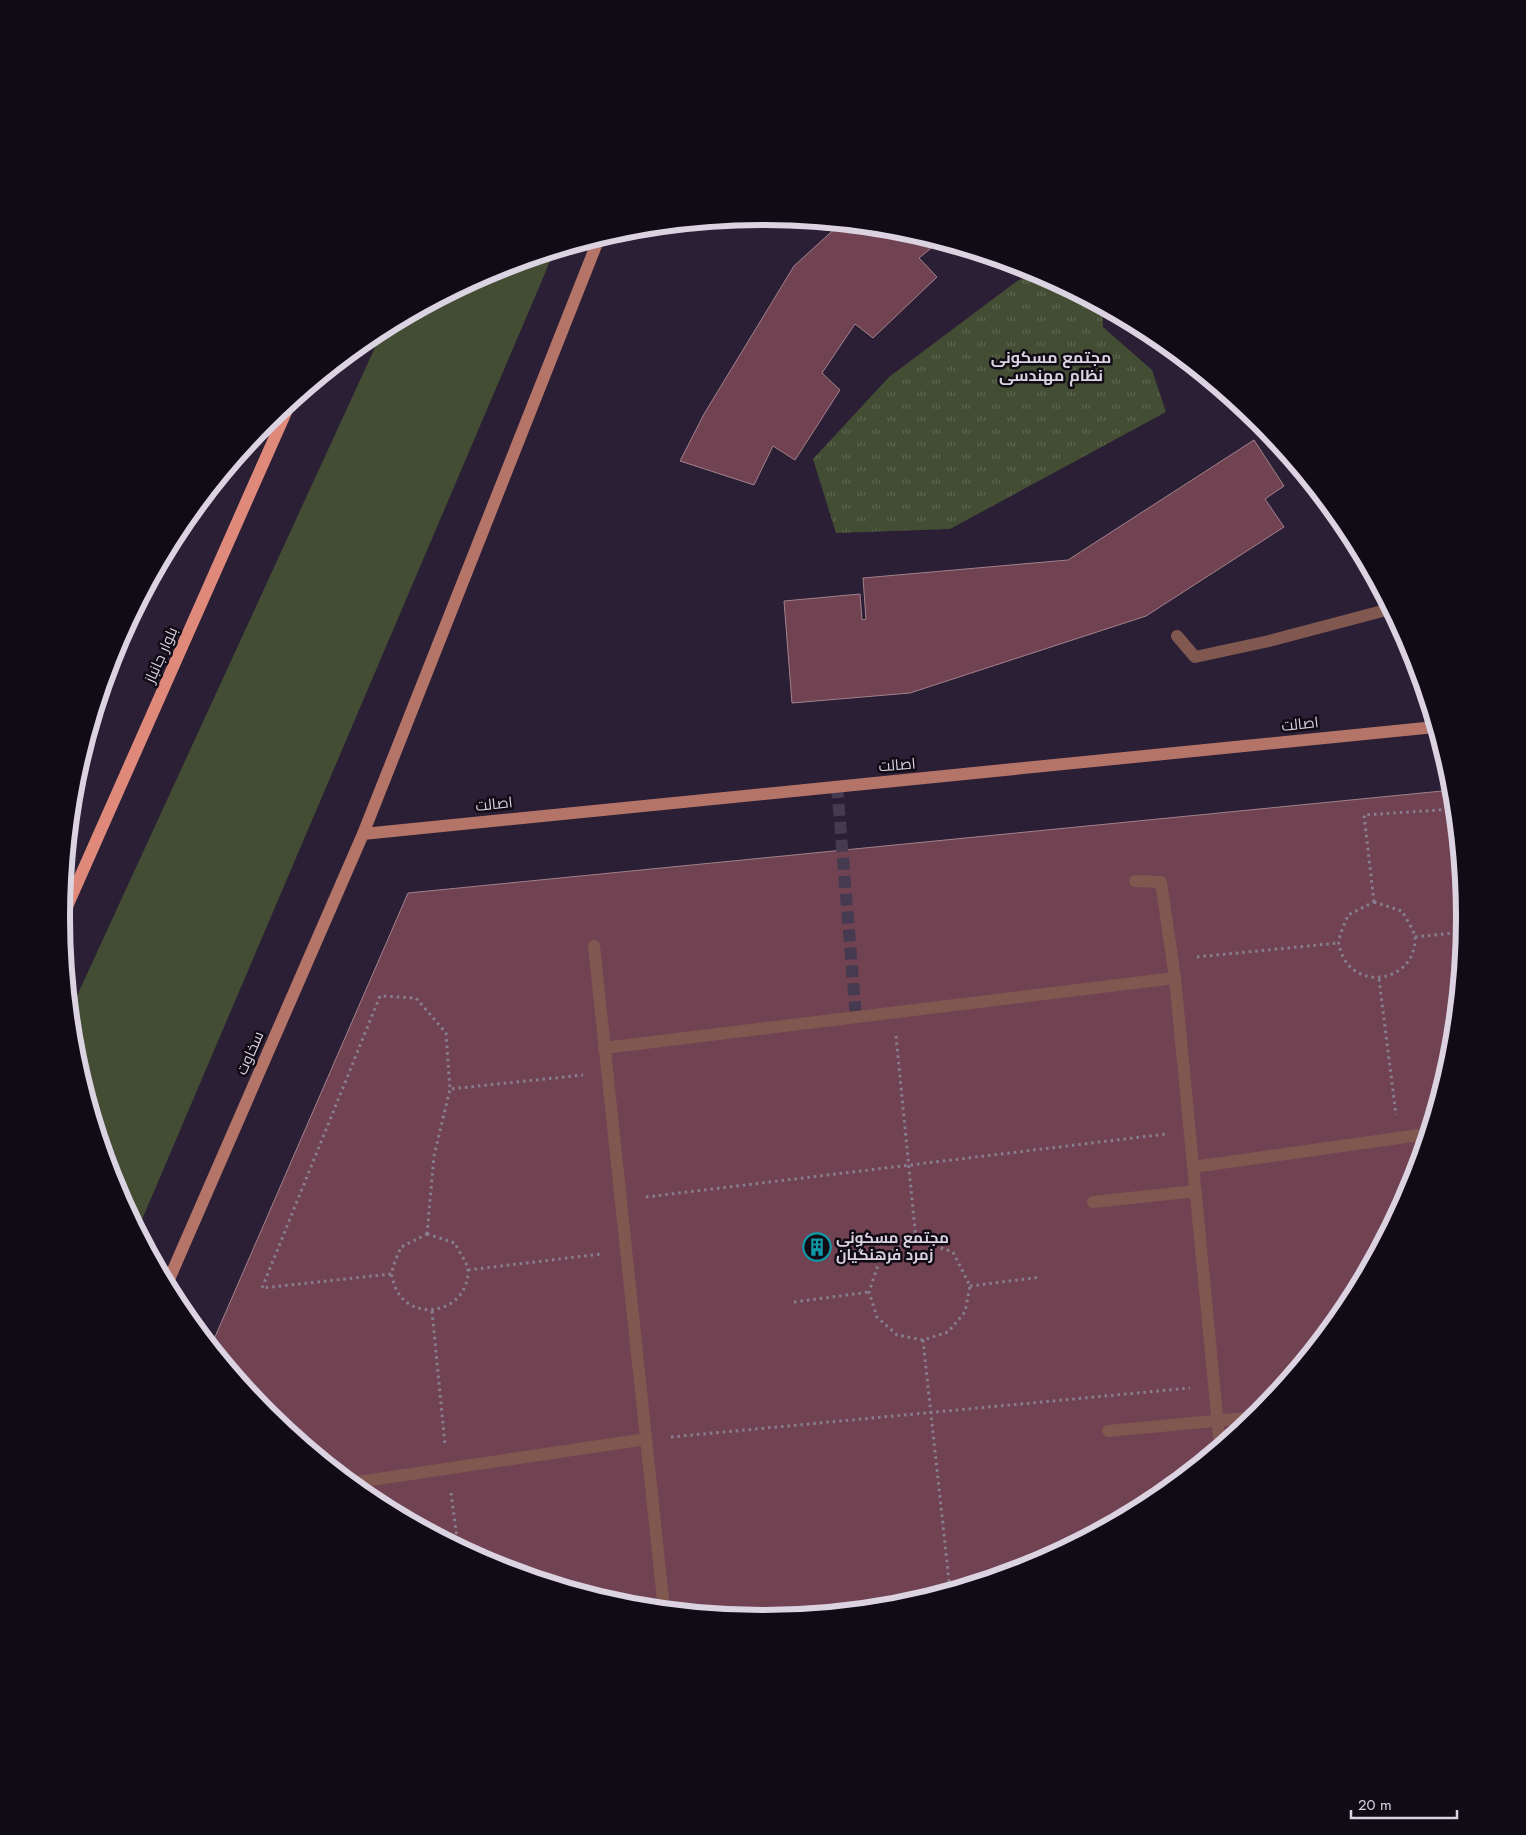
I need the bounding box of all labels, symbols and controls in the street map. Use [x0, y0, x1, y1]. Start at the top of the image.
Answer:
district label: مجتمع مسکونی نظام مهندسی [991, 346, 1111, 387]
street label: بلوار جانباز [138, 623, 183, 687]
street label: اصالت [1280, 711, 1320, 737]
street label: اصالت [878, 752, 916, 778]
street label: اصالت [474, 791, 514, 817]
street label: سخاوت [231, 1028, 269, 1078]
place label: مجتمع مسکونی زمرد فرهنگیان [836, 1227, 949, 1266]
building icon: مجتمع مسکونی زمرد فرهنگیان [802, 1232, 832, 1262]
scale bar [1351, 1788, 1457, 1820]
text: 20 m [1358, 1794, 1392, 1816]

